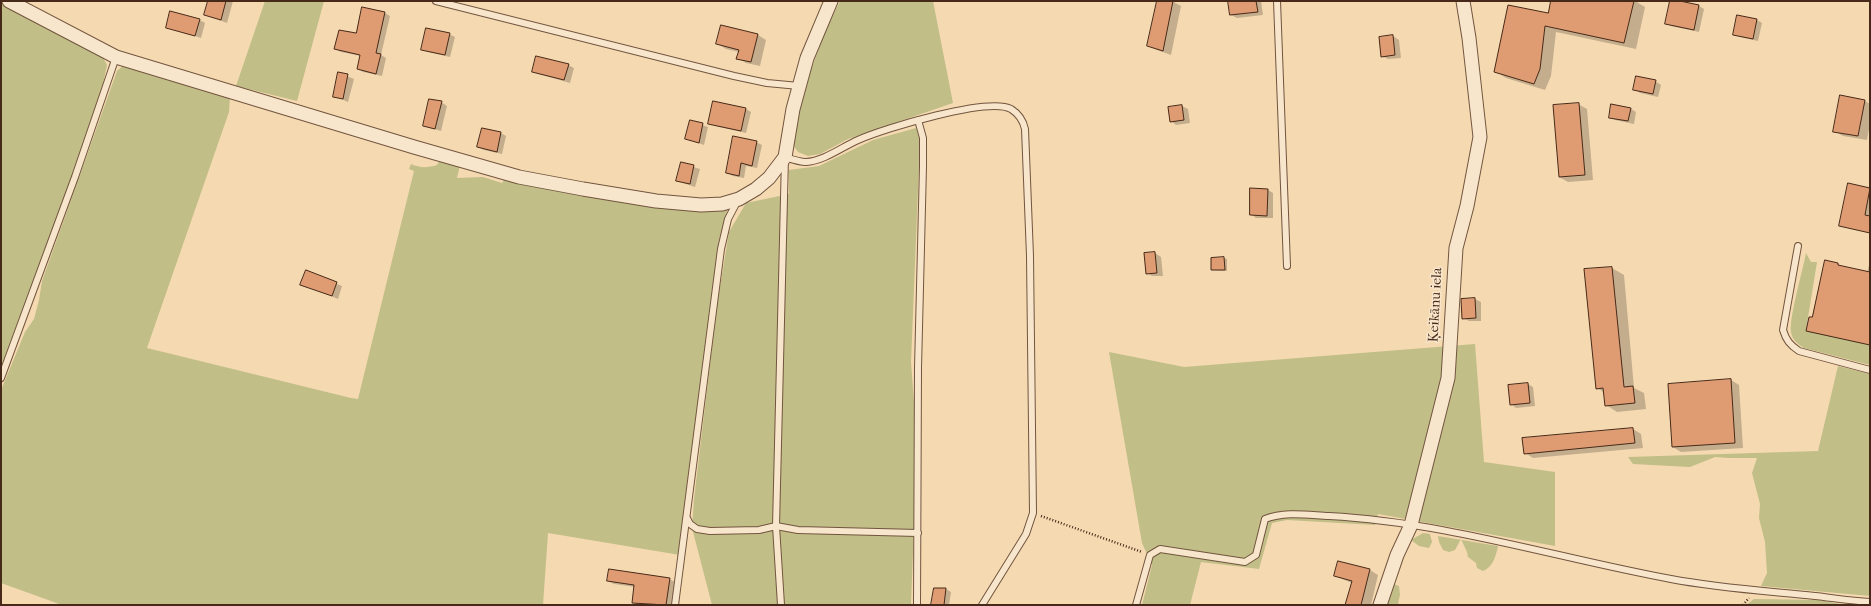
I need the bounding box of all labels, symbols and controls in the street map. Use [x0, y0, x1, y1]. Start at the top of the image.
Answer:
street label: Ķeikānu iela [1426, 267, 1446, 343]

